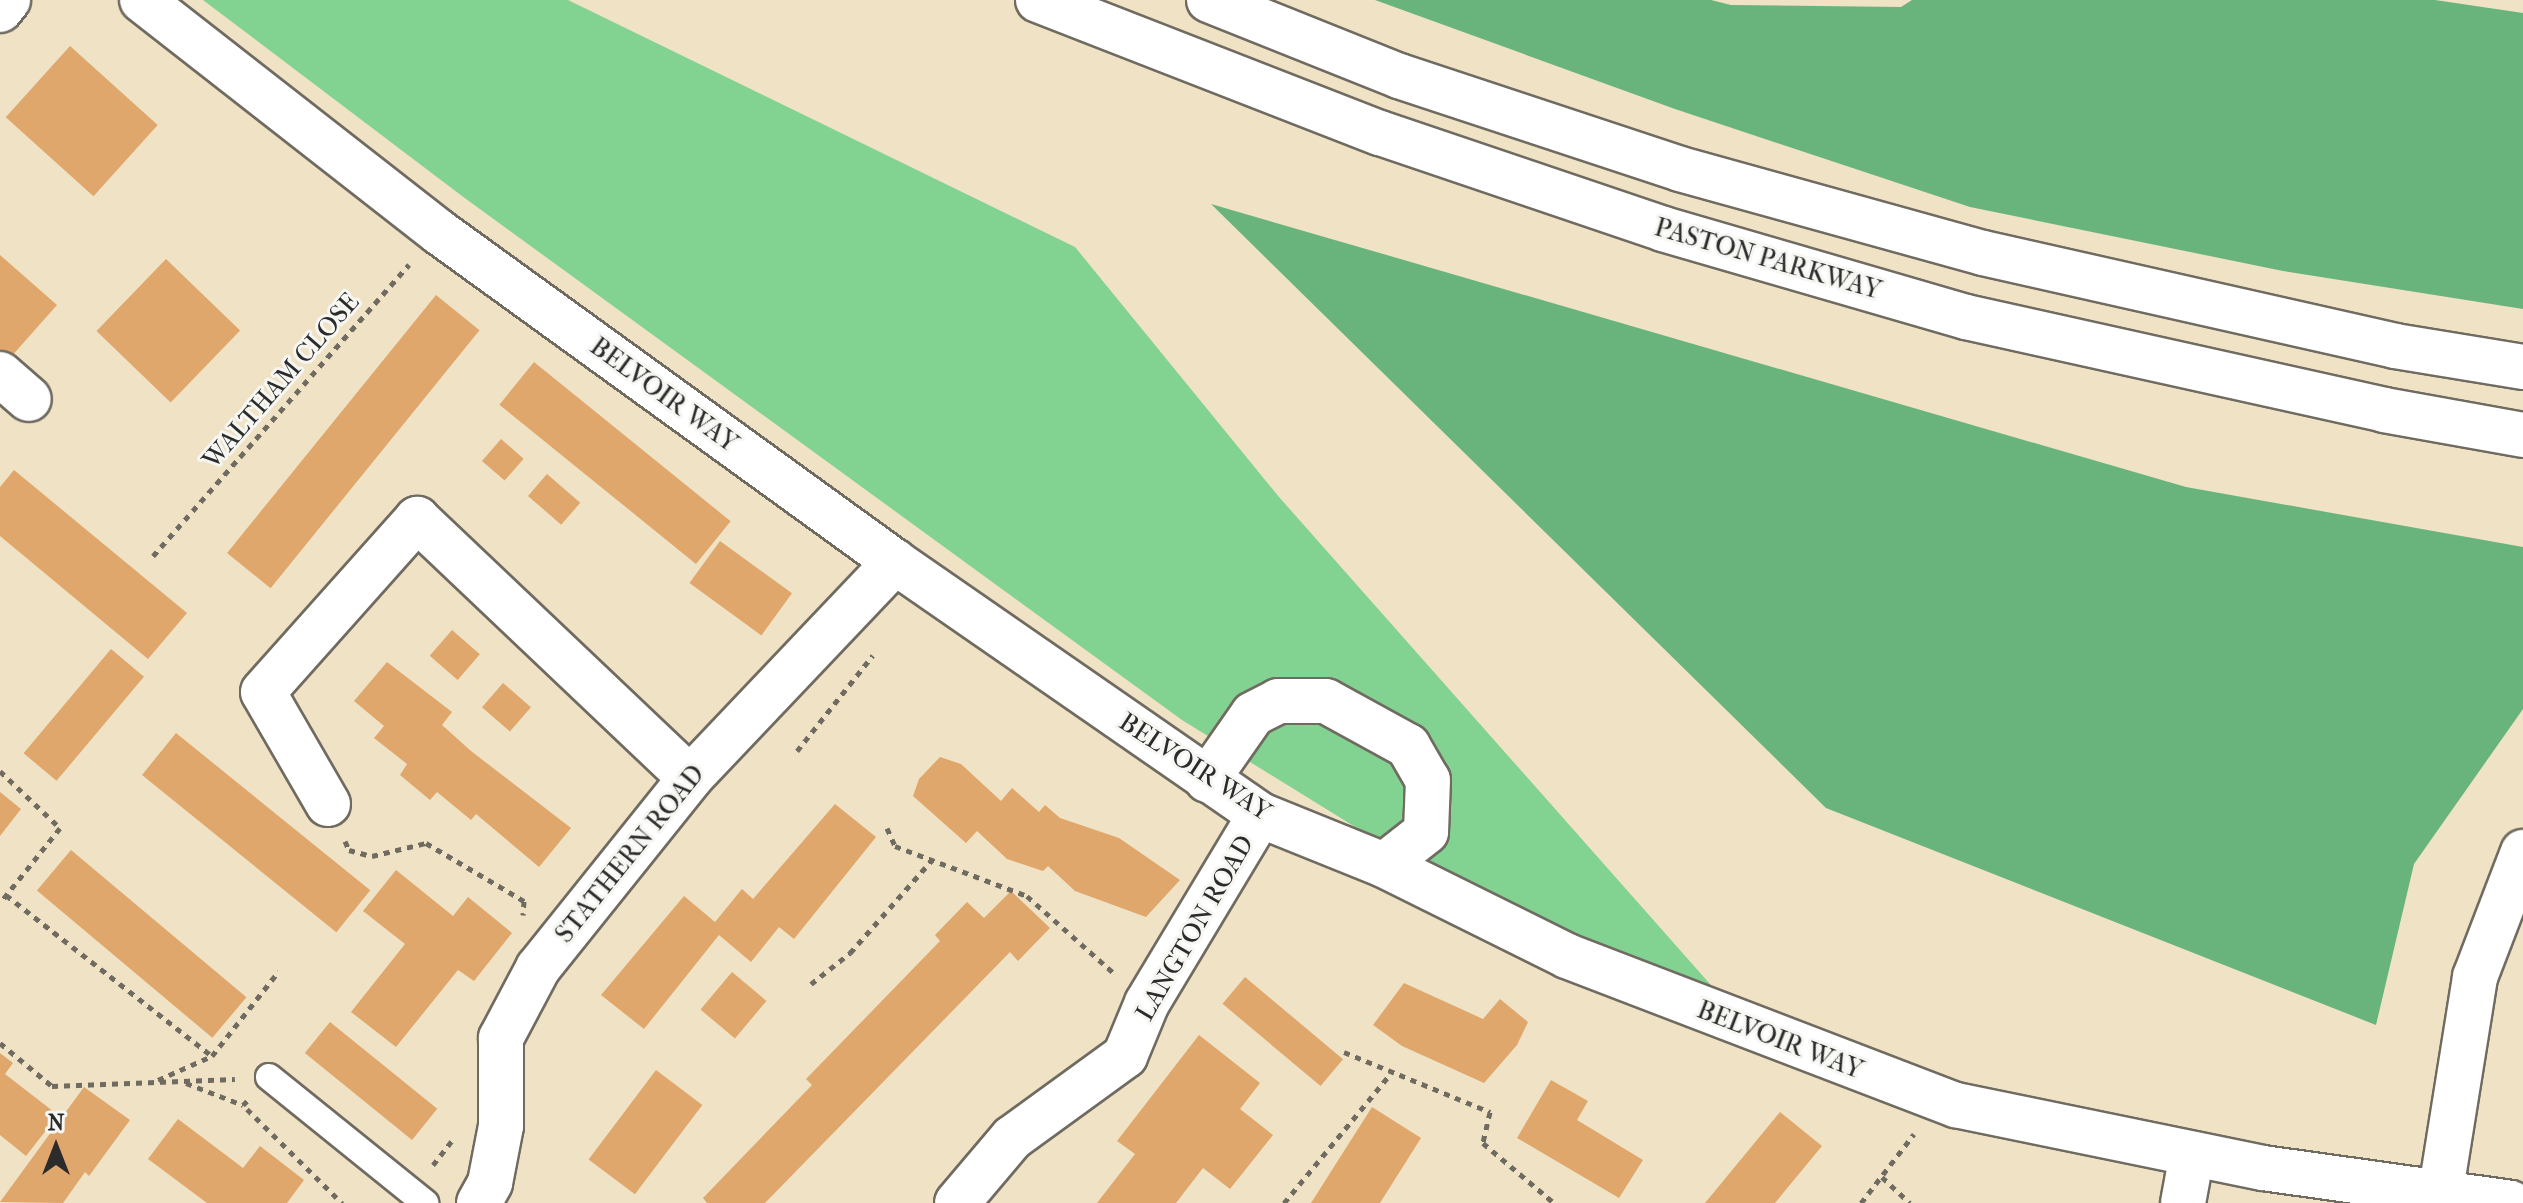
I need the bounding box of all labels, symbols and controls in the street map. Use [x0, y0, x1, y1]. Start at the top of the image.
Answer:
street label: PASTON PARKWAY [1651, 212, 1885, 306]
street label: WALTHAM CLOSE [196, 287, 366, 475]
street label: BELVOIR WAY [584, 331, 744, 459]
street label: BELVOIR WAY [1113, 706, 1277, 828]
street label: STATHERN ROAD [549, 759, 711, 949]
street label: LANGTON ROAD [1129, 830, 1261, 1026]
street label: BELVOIR WAY [1693, 994, 1867, 1086]
north arrow [16, 1107, 96, 1187]
text: N [48, 1110, 64, 1136]

